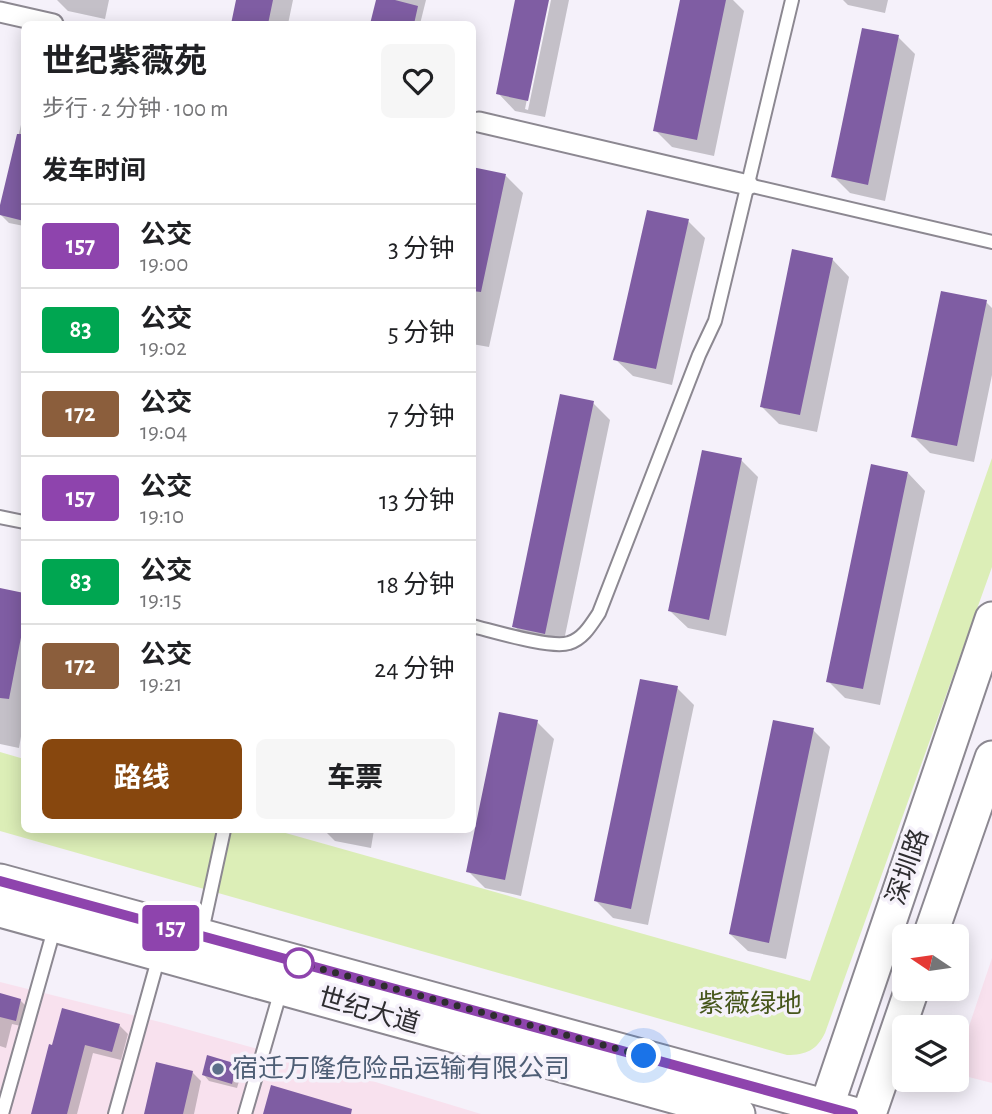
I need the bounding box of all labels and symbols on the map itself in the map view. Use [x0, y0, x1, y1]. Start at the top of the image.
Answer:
street label: 深圳路 [882, 826, 933, 908]
line badge: 157 [131, 905, 211, 951]
north arrow [892, 924, 970, 1001]
unlabelled marker [284, 948, 314, 978]
street label: 世纪大道 [315, 982, 423, 1038]
park label: 紫薇绿地 [698, 990, 802, 1017]
your location [626, 1038, 661, 1073]
place label: 宿迁万隆危险品运输有限公司 [232, 1054, 570, 1082]
marker: 宿迁万隆危险品运输有限公司 [210, 1061, 226, 1077]

